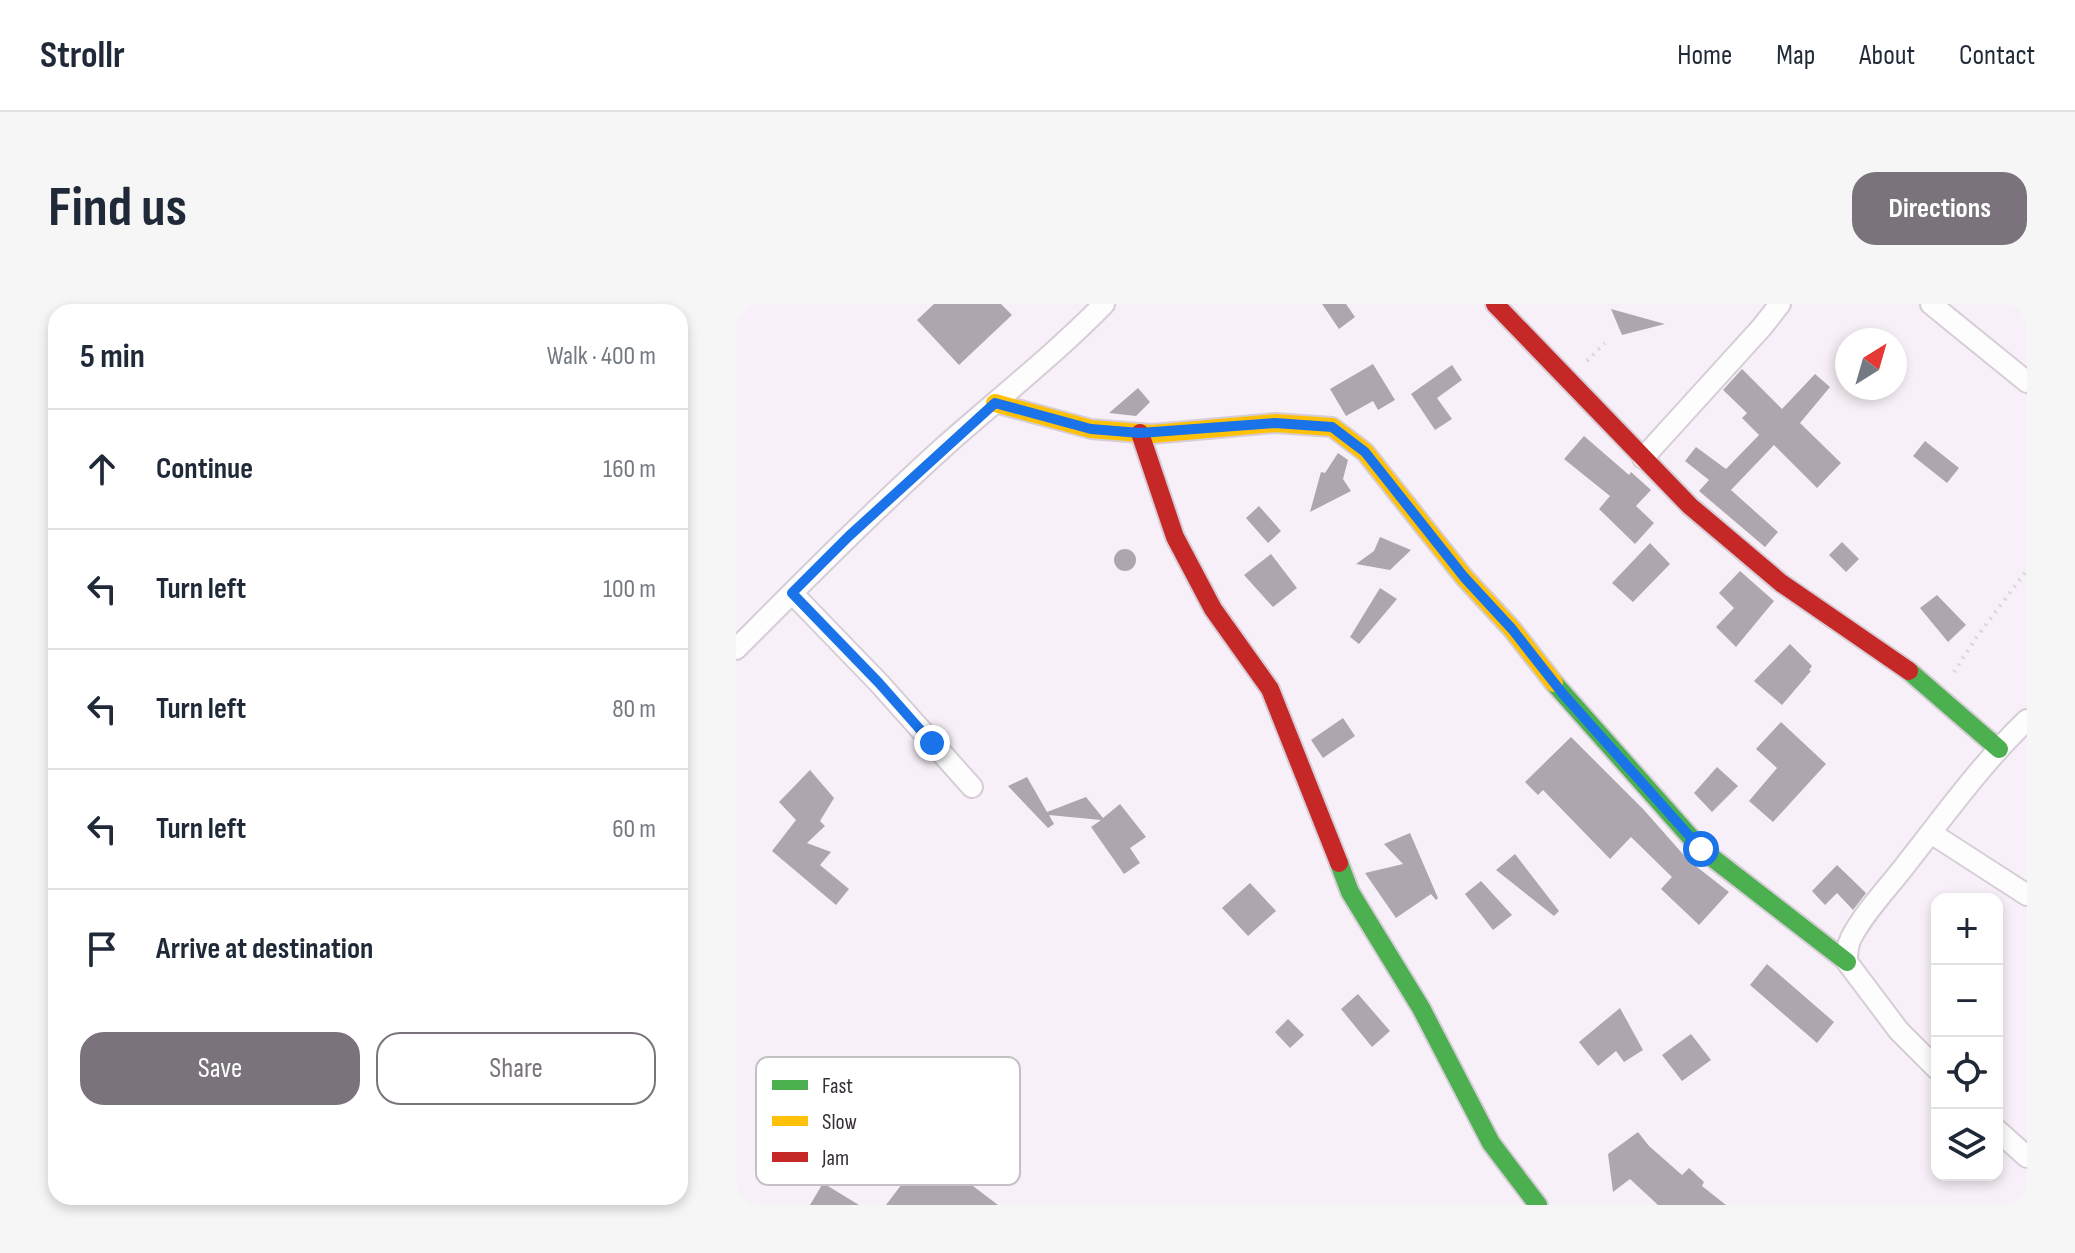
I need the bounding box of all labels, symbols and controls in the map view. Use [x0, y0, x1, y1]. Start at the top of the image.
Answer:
text: Strollr [40, 33, 125, 78]
text: Home [1677, 39, 1732, 72]
text: Map [1776, 39, 1815, 72]
text: About [1859, 39, 1915, 72]
text: Contact [1959, 39, 2035, 72]
button: Directions [1852, 172, 2027, 245]
text: Find us [48, 175, 187, 242]
north arrow [1835, 328, 1907, 400]
text: 5 min [80, 336, 145, 377]
text: Walk · 400 m [547, 341, 656, 372]
icon: ahead [80, 447, 124, 491]
text: Continue [156, 451, 253, 487]
text: 160 m [603, 454, 656, 485]
icon: left [80, 567, 124, 611]
text: Turn left [156, 571, 246, 607]
text: 100 m [603, 574, 656, 605]
icon: left [80, 687, 124, 731]
text: Turn left [156, 691, 246, 727]
text: 80 m [612, 694, 656, 725]
route end [914, 725, 950, 761]
icon: left [80, 807, 124, 851]
text: Turn left [156, 811, 246, 847]
text: 60 m [612, 814, 656, 845]
route start [1683, 831, 1719, 867]
map controls [1931, 893, 2003, 1181]
button: + [1931, 893, 2003, 965]
icon: arrive [80, 927, 124, 971]
text: Arrive at destination [156, 931, 373, 967]
button: − [1931, 965, 2003, 1037]
button: Save [80, 1032, 360, 1105]
button: Share [376, 1032, 656, 1105]
button: locate [1931, 1037, 2003, 1109]
legend [756, 1057, 1020, 1185]
text: Fast [822, 1073, 853, 1100]
text: Slow [822, 1109, 857, 1136]
button: layers [1931, 1109, 2003, 1181]
text: Jam [821, 1145, 849, 1172]

